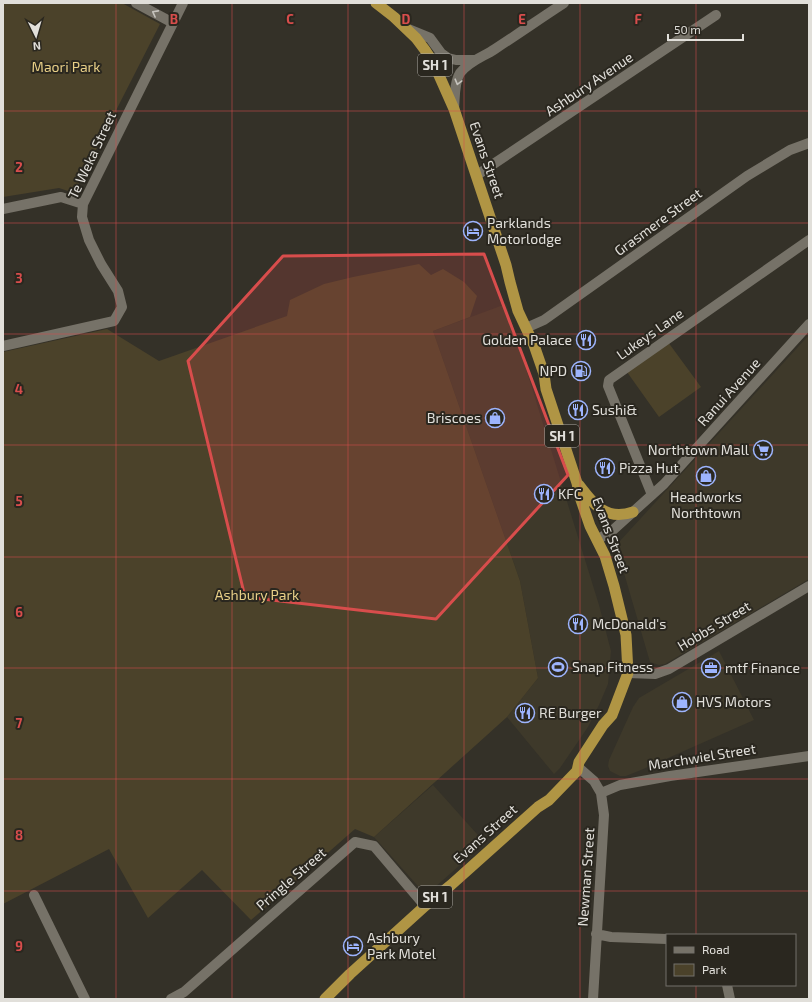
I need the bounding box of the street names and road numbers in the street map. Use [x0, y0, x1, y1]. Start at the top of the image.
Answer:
street label: Ashbury Avenue [542, 48, 636, 119]
road number: SH 1 [418, 54, 452, 76]
street label: Te Weka Street [64, 108, 119, 201]
street label: Evans Street [466, 119, 509, 200]
street label: Grasmere Street [611, 184, 705, 259]
street label: Lukeys Lane [613, 304, 686, 363]
street label: Ranui Avenue [694, 354, 764, 429]
road number: SH 1 [545, 425, 579, 447]
street label: Evans Street [589, 494, 634, 575]
street label: Hobbs Street [674, 597, 753, 654]
street label: Marchwiel Street [647, 740, 757, 773]
street label: Evans Street [449, 800, 520, 867]
street label: Newman Street [574, 827, 597, 927]
street label: Pringle Street [252, 844, 329, 914]
road number: SH 1 [418, 886, 452, 908]

